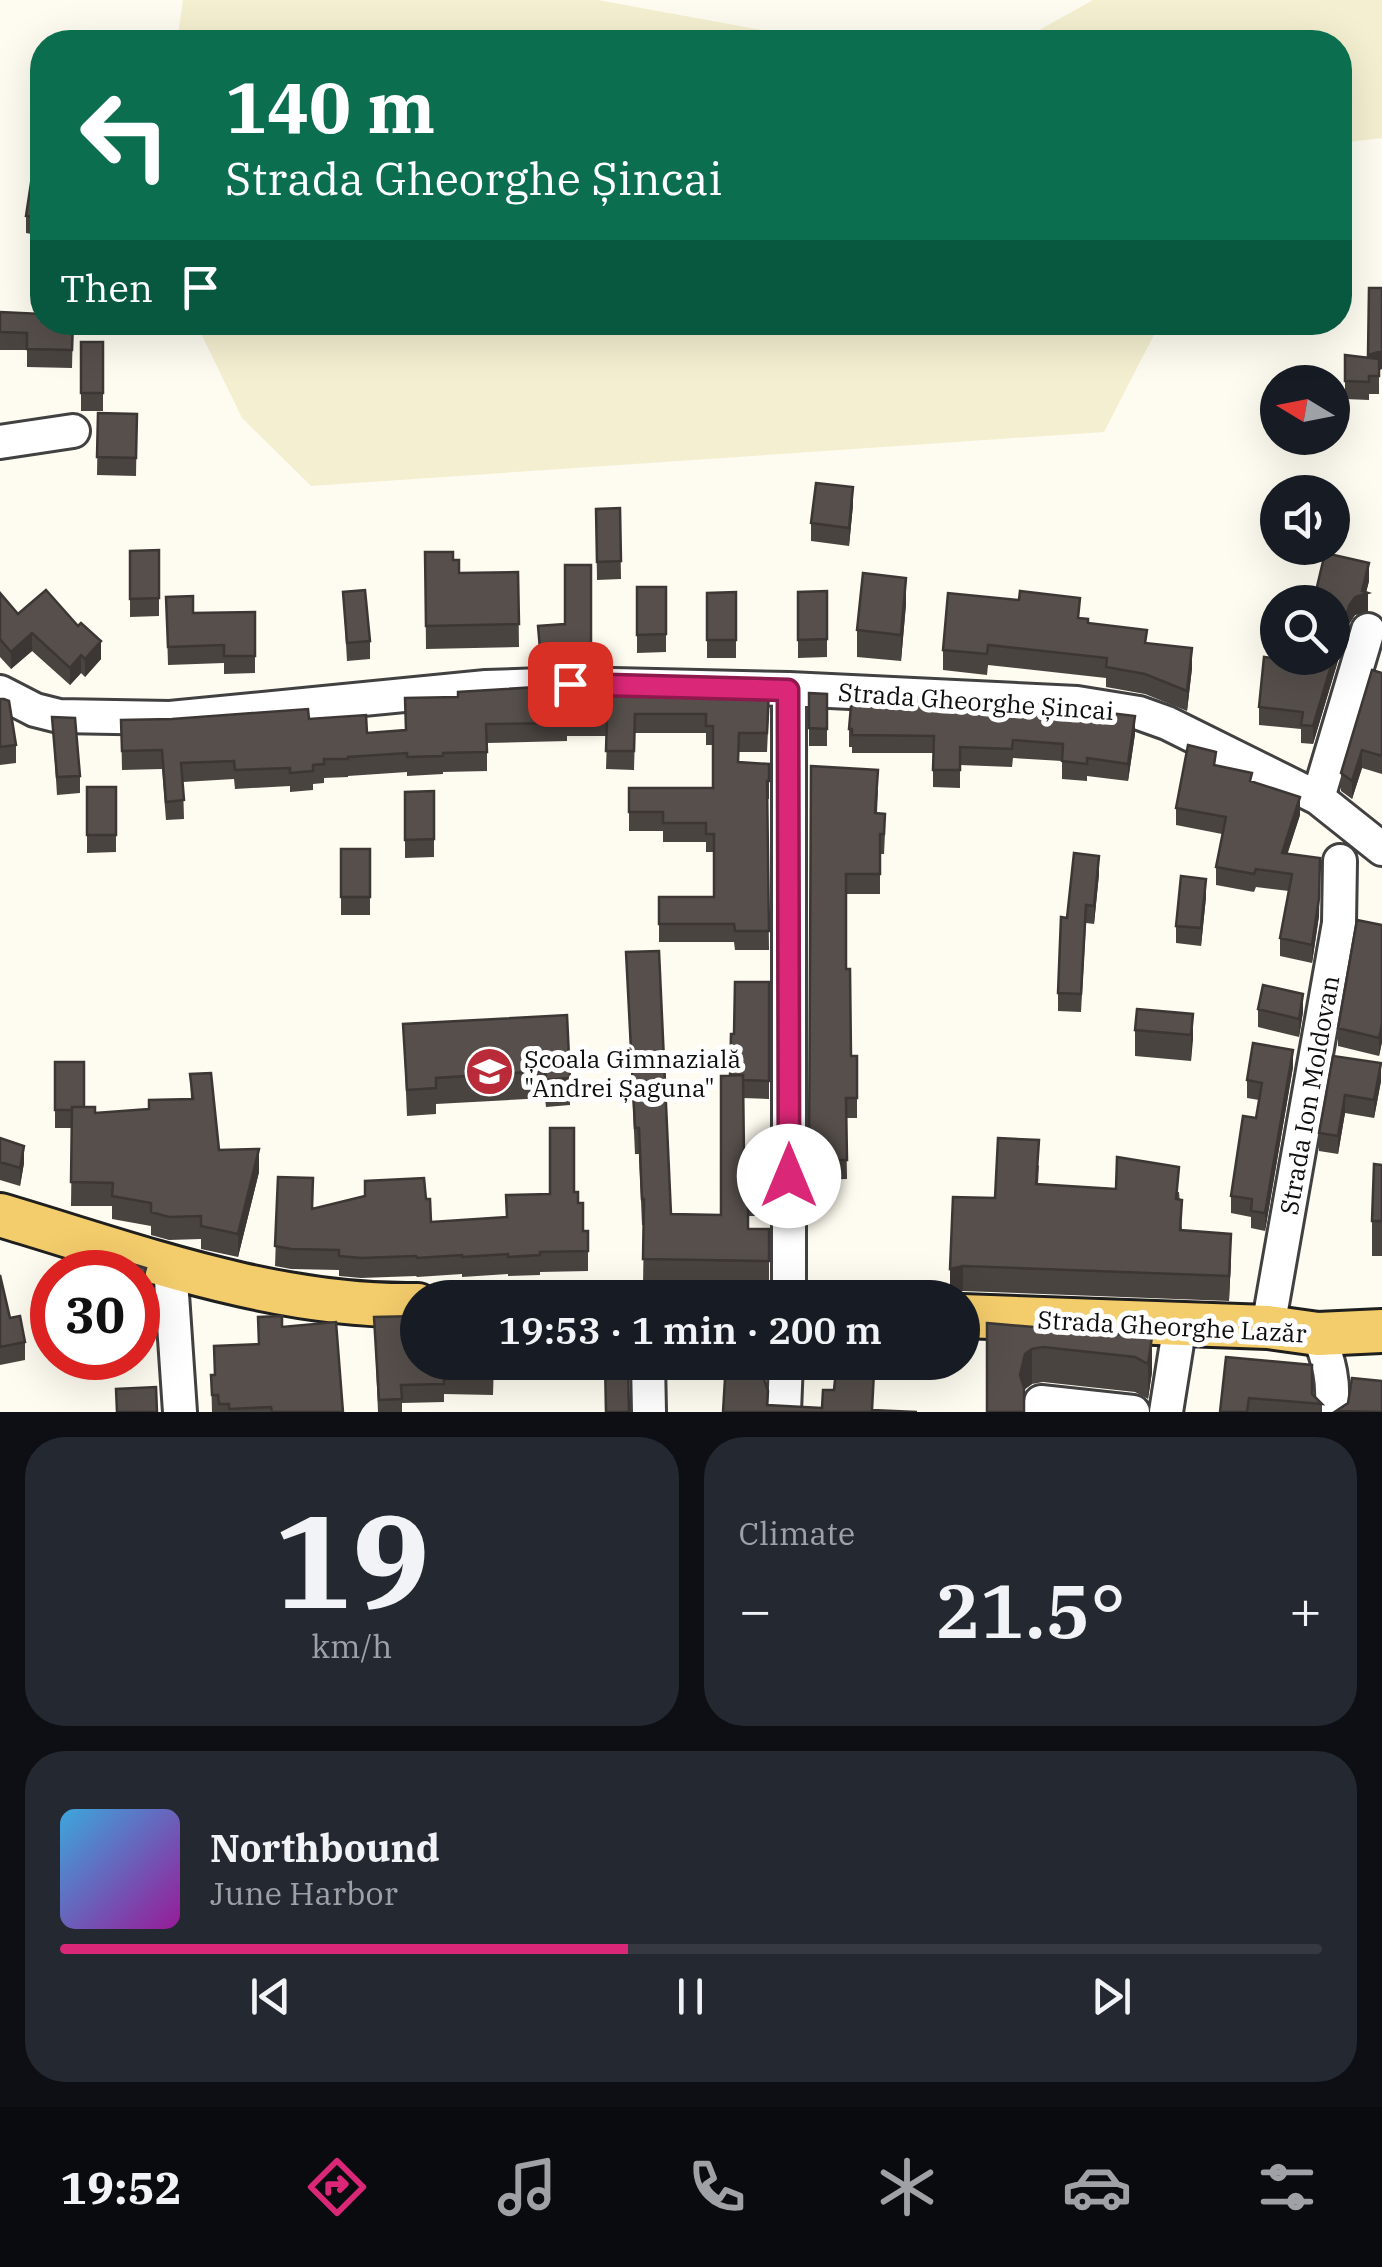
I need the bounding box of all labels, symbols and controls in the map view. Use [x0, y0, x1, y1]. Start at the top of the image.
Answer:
text: 140 m [225, 61, 435, 152]
icon: left [60, 70, 190, 200]
text: Strada Gheorghe Șincai [225, 149, 723, 207]
icon: arrive [173, 260, 228, 315]
text: Then [60, 263, 153, 312]
north arrow [1260, 365, 1350, 455]
map controls [1260, 365, 1350, 675]
button: sound [1260, 475, 1350, 565]
button: search [1260, 585, 1350, 675]
pin [528, 642, 613, 727]
icon: arrive [543, 657, 598, 712]
street label: Strada Gheorghe Șincai [837, 675, 1115, 727]
street label: Strada Ion Moldovan [1272, 973, 1346, 1217]
place label: Școala Gimnazială "Andrei Șaguna" [524, 1042, 741, 1104]
school or university icon: Școala Gimnazială "Andrei Șaguna" [463, 1046, 515, 1098]
position arrow [737, 1124, 841, 1228]
speed limit sign: 30 [30, 1250, 160, 1380]
street label: Strada Gheorghe Lazăr [1037, 1302, 1307, 1350]
text: 19:53 · 1 min · 200 m [498, 1305, 882, 1354]
text: 19 [274, 1475, 430, 1644]
text: Climate [739, 1512, 855, 1554]
text: 21.5° [935, 1561, 1126, 1659]
text: − [739, 1574, 772, 1645]
text: + [1289, 1574, 1322, 1645]
text: km/h [311, 1625, 392, 1667]
text: Northbound [210, 1823, 440, 1872]
text: June Harbor [210, 1872, 398, 1914]
icon: previous [243, 1969, 298, 2024]
icon: pause [663, 1969, 718, 2024]
icon: next [1084, 1969, 1139, 2024]
icon: directions [302, 2152, 372, 2222]
icon: music [492, 2152, 562, 2222]
icon: phone [682, 2152, 752, 2222]
icon: climate [872, 2152, 942, 2222]
icon: car [1062, 2152, 1132, 2222]
icon: filters [1252, 2152, 1322, 2222]
text: 19:52 [60, 2158, 182, 2216]

